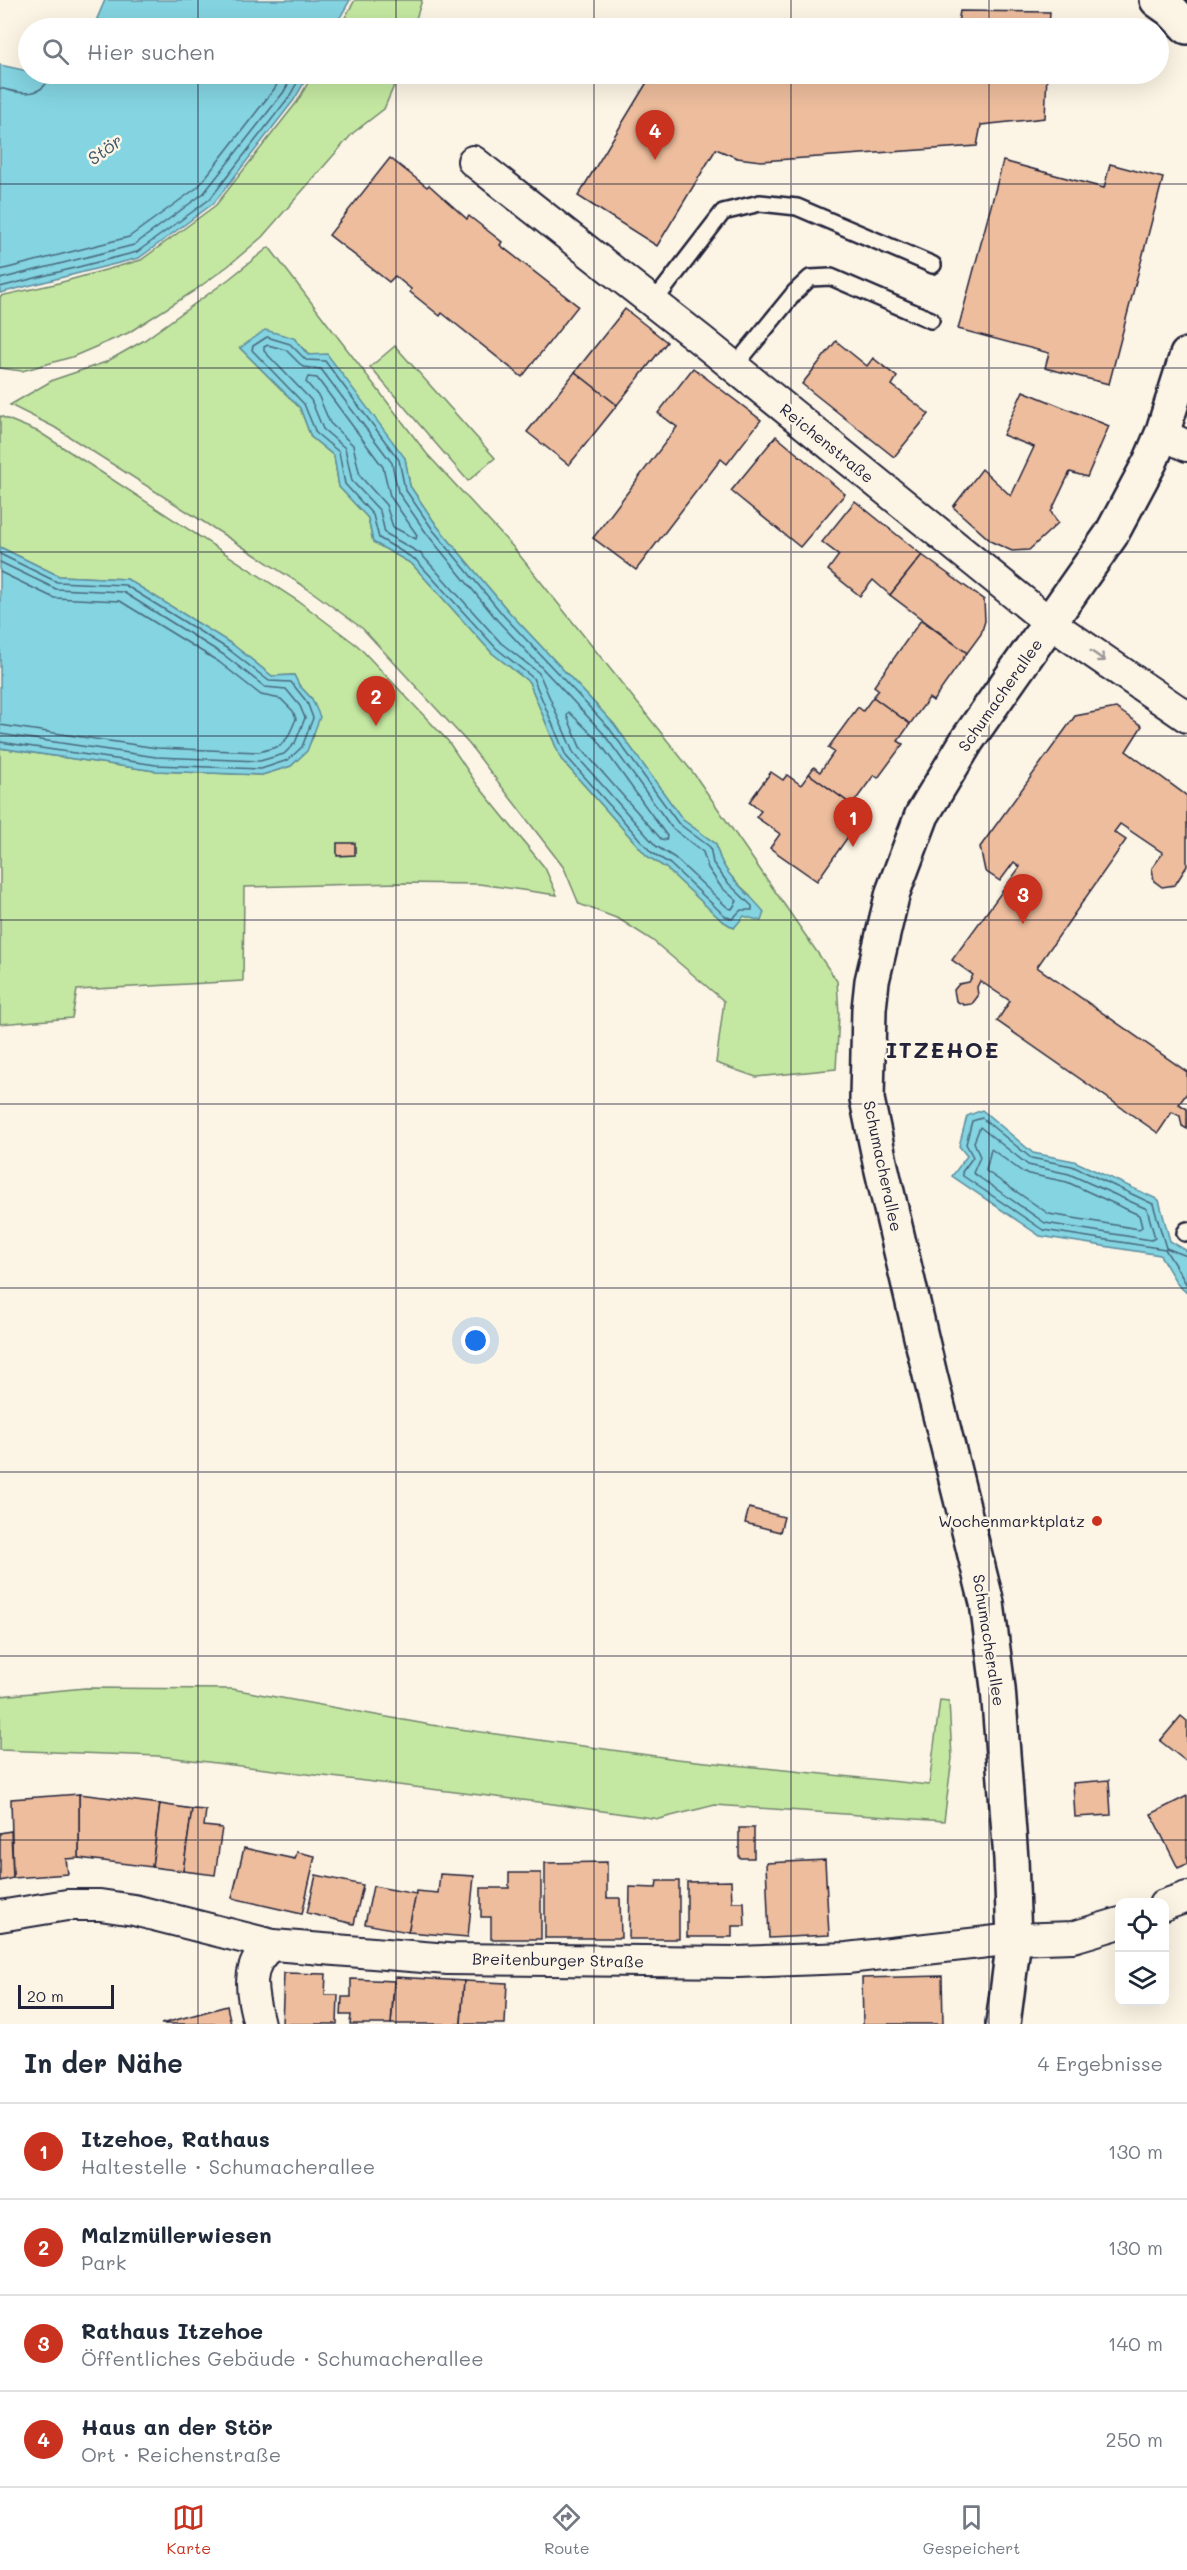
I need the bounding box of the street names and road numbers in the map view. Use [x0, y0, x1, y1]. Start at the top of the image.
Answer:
street label: Reichenstraße [776, 398, 879, 487]
street label: Schumacherallee [953, 634, 1046, 755]
street label: Schumacherallee [859, 1099, 908, 1233]
street label: Schumacherallee [969, 1573, 1010, 1707]
street label: Breitenburger Straße [472, 1948, 644, 1971]

